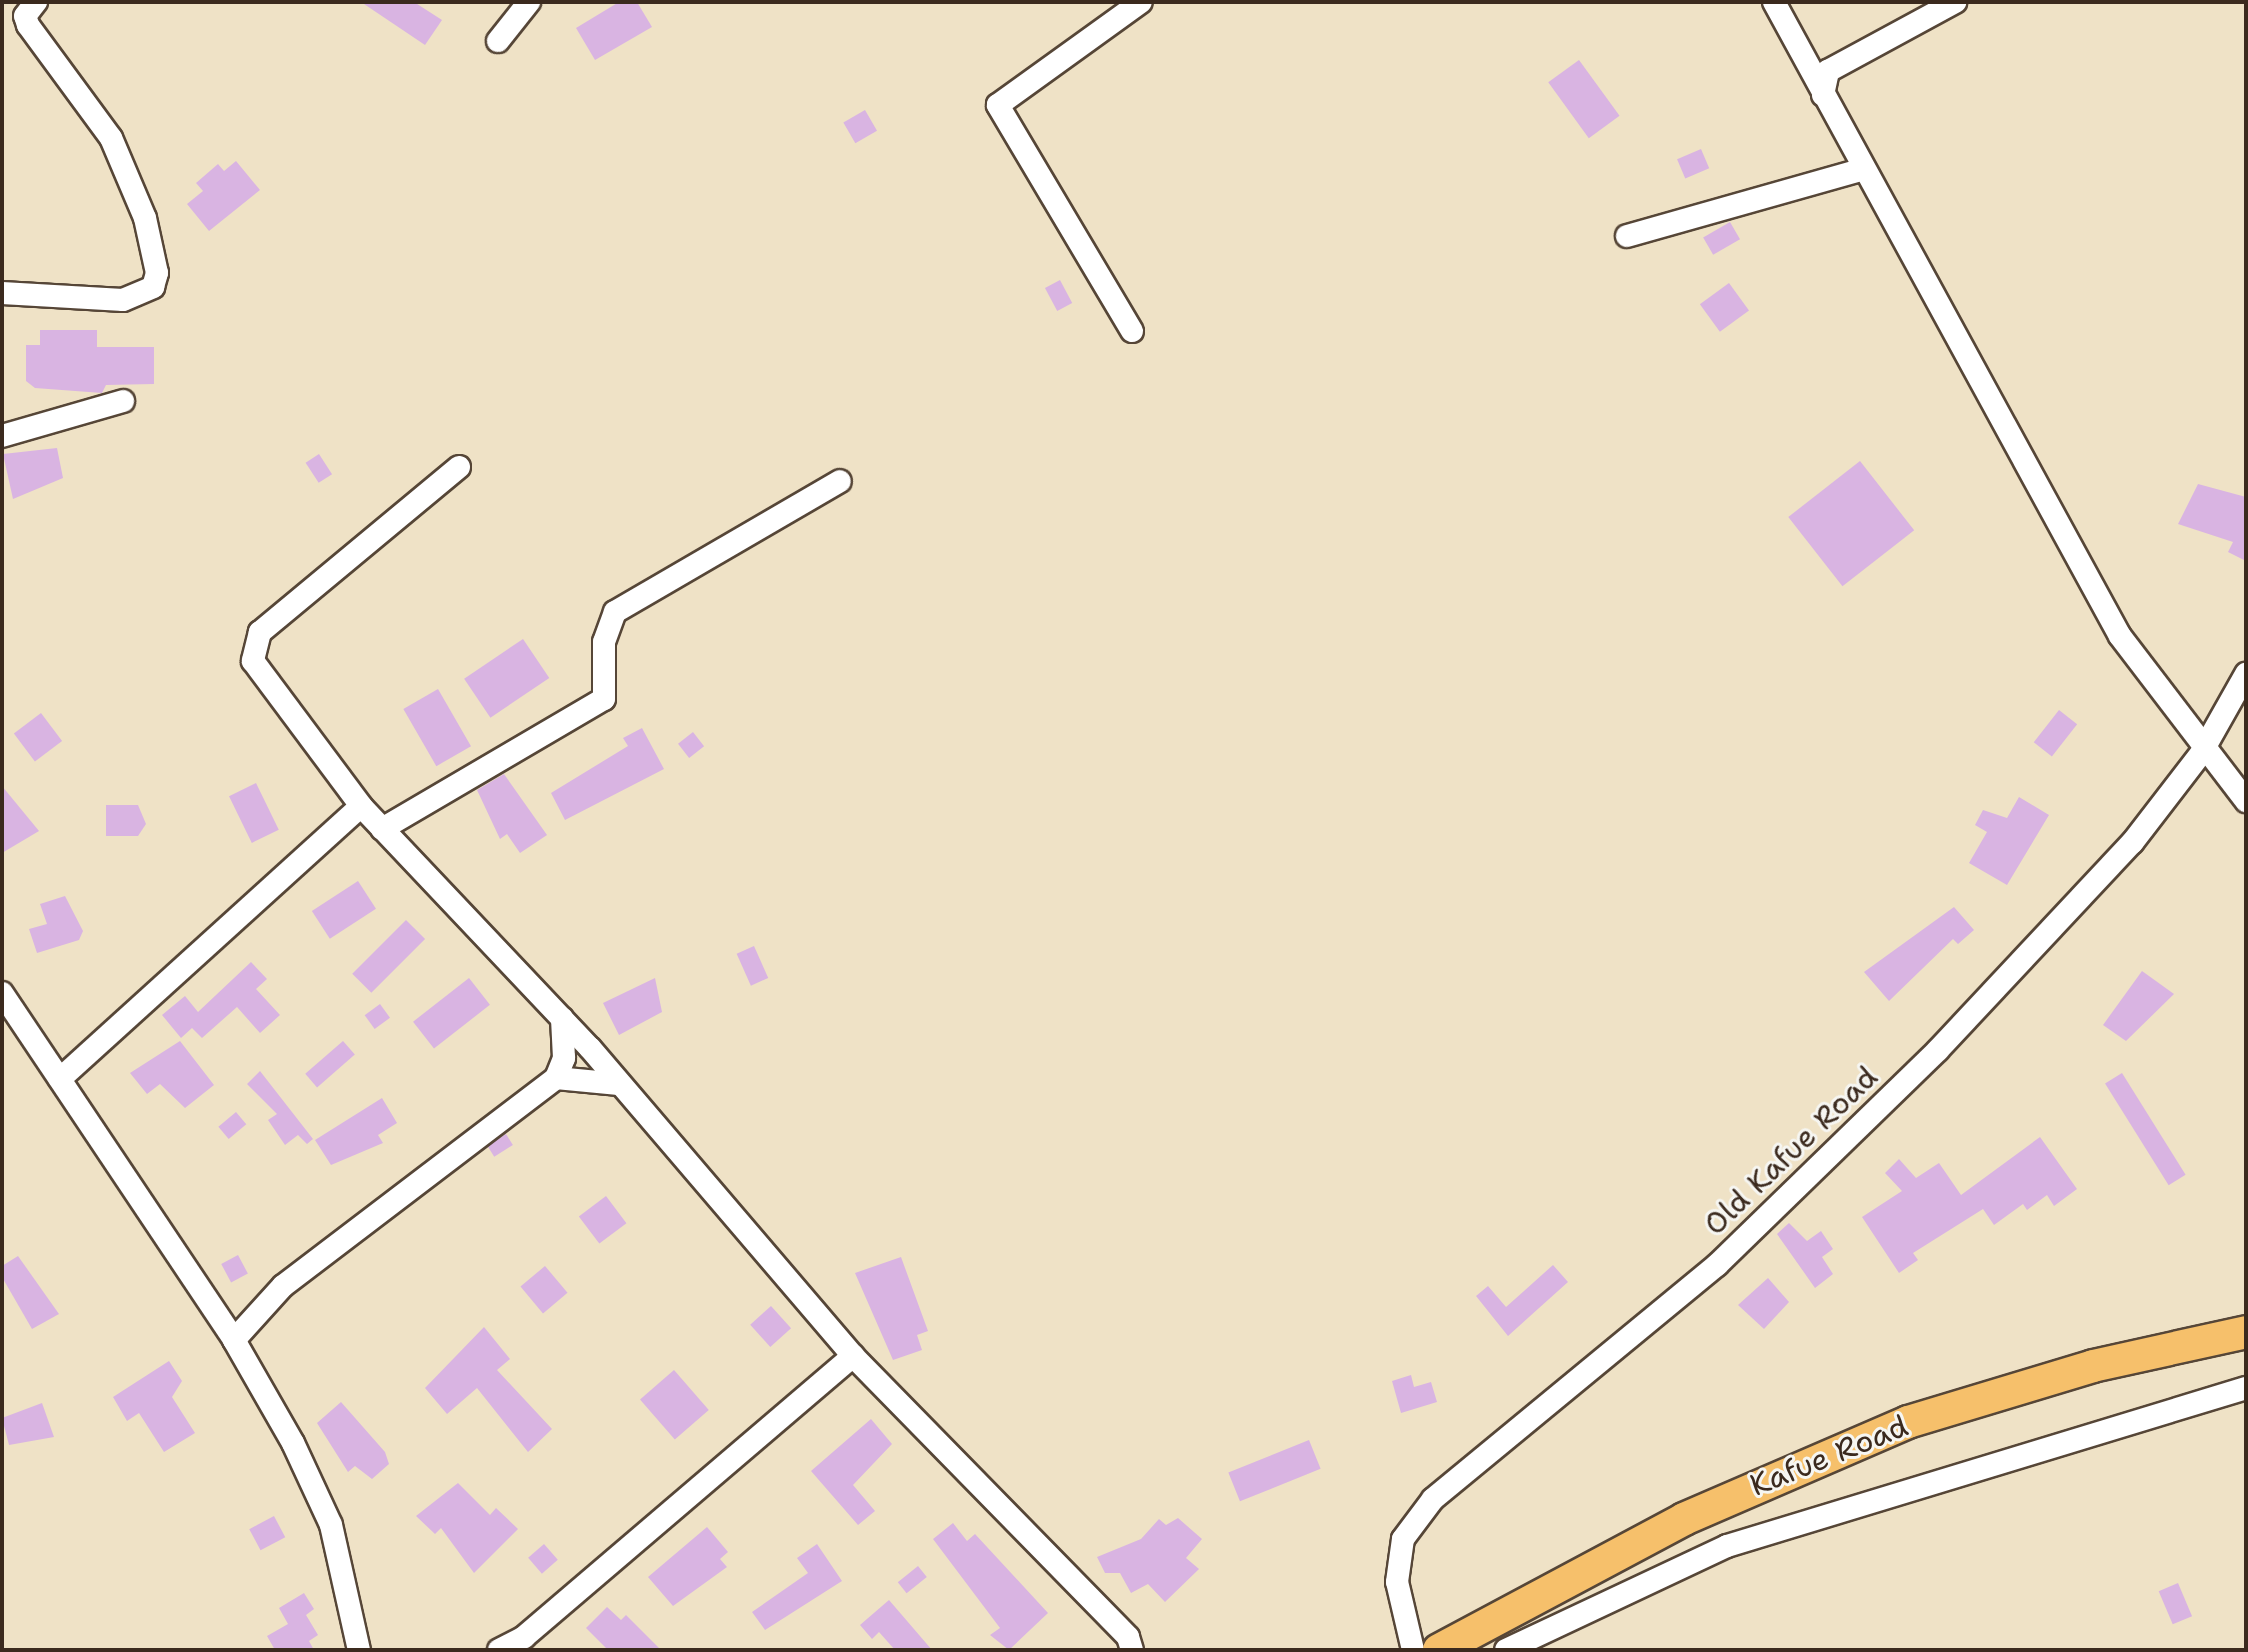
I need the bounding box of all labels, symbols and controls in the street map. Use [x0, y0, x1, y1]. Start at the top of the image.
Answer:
street label: Old Kafue Road [1697, 1059, 1885, 1243]
street label: Kafue Road [1745, 1408, 1913, 1504]

